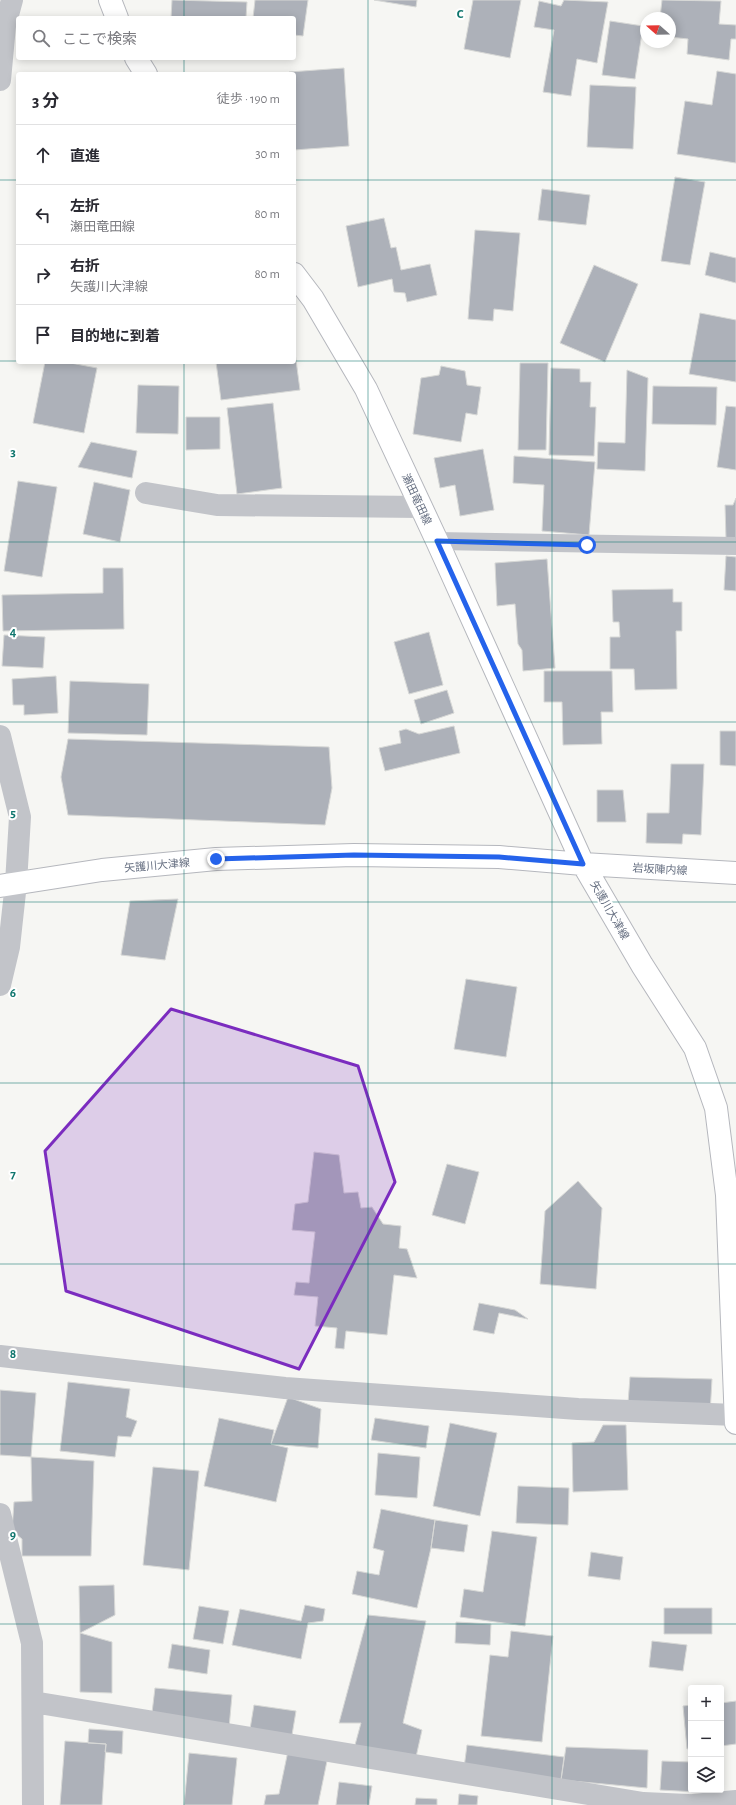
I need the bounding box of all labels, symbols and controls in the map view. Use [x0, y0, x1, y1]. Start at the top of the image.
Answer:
text: C [457, 8, 464, 21]
north arrow [640, 12, 676, 48]
search box [16, 16, 296, 60]
icon: search [30, 27, 52, 49]
text: ここで検索 [62, 32, 137, 47]
text: 3 分 [32, 92, 59, 109]
text: 徒歩 · 190 m [217, 93, 280, 106]
icon: ahead [32, 144, 54, 166]
text: 30 m [255, 148, 280, 161]
text: 直進 [70, 149, 100, 164]
text: 左折 [70, 199, 100, 214]
icon: left [32, 204, 54, 226]
text: 80 m [254, 208, 280, 221]
text: 瀬田竜田線 [70, 221, 135, 234]
text: 右折 [70, 259, 100, 274]
icon: right [32, 264, 54, 286]
text: 80 m [254, 268, 280, 281]
text: 矢護川大津線 [70, 281, 148, 294]
icon: arrive [32, 324, 54, 346]
text: 目的地に到着 [70, 329, 160, 344]
text: 3 [10, 446, 16, 459]
street label: 瀬田竜田線 [400, 472, 434, 526]
route start [578, 536, 596, 554]
text: 4 [10, 626, 17, 639]
text: 5 [10, 807, 16, 820]
route end [207, 850, 225, 868]
street label: 矢護川大津線 [124, 856, 190, 874]
street label: 岩坂陣内線 [632, 862, 688, 876]
street label: 矢護川大津線 [588, 878, 632, 942]
text: 6 [10, 987, 16, 1000]
text: 7 [10, 1168, 16, 1181]
text: 8 [10, 1348, 16, 1361]
text: 9 [10, 1529, 16, 1542]
map controls [688, 1685, 724, 1793]
button: + [688, 1685, 724, 1721]
button: − [688, 1721, 724, 1757]
button: layers [688, 1757, 724, 1793]

